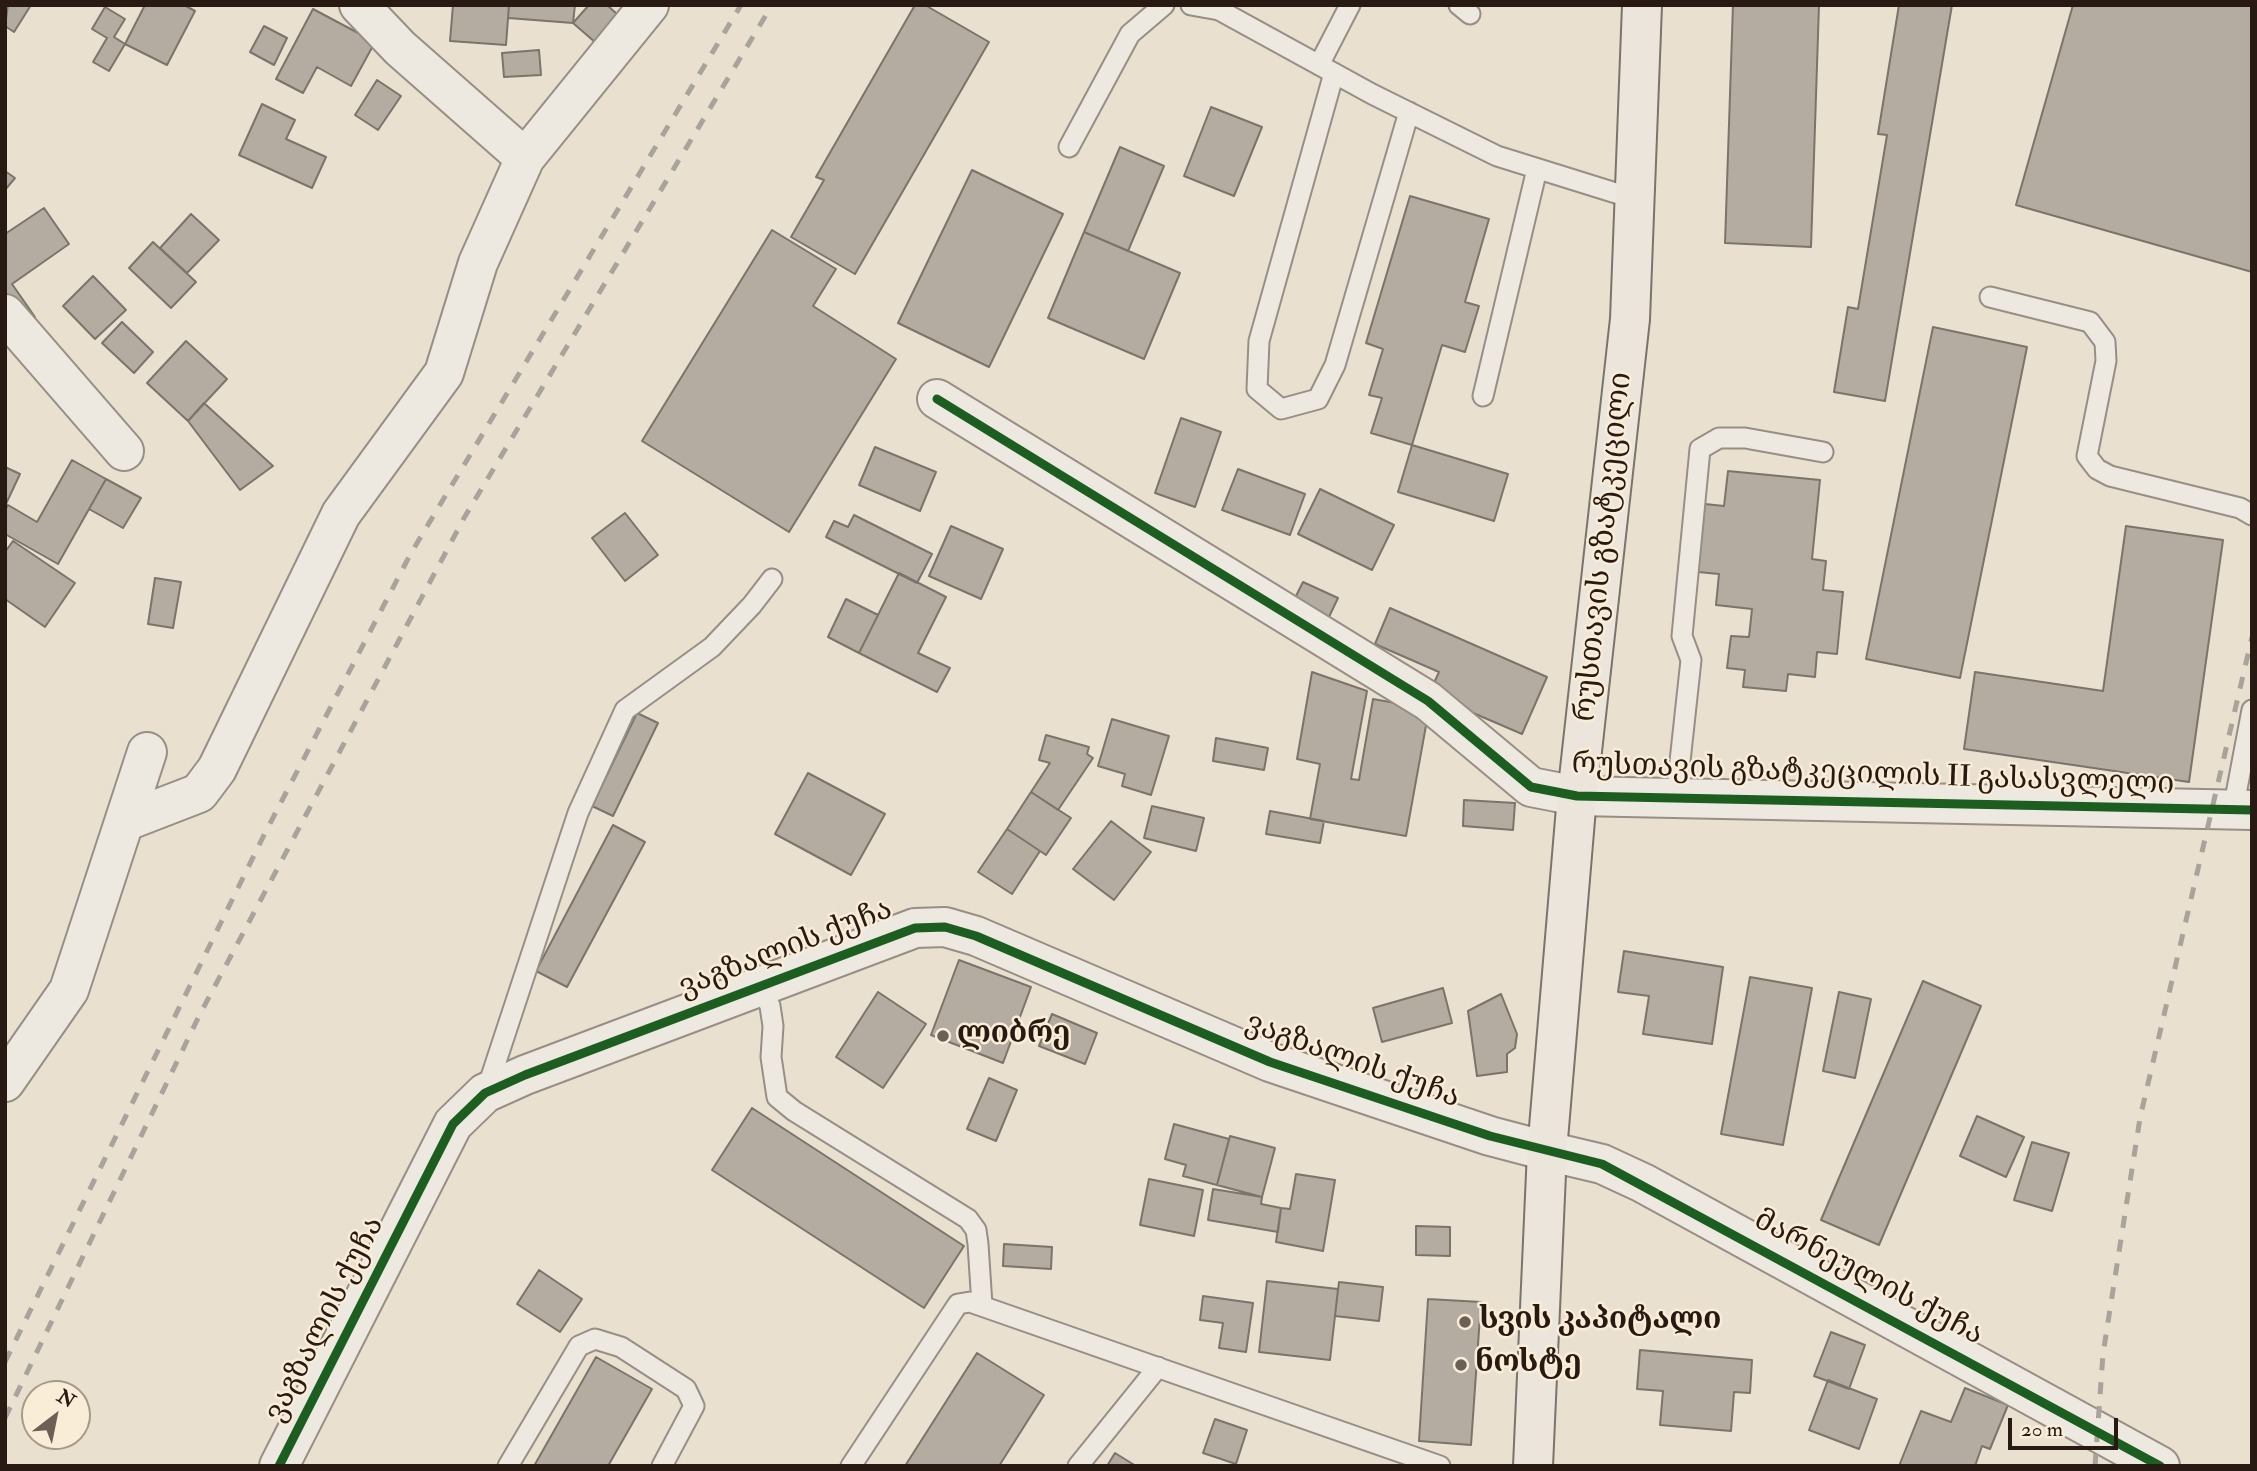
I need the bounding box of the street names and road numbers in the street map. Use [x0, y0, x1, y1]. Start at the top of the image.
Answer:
street label: რუსთავის გზატკეცილი [1569, 370, 1641, 724]
street label: რუსთავის გზატკეცილის II გასასვლელი [1571, 747, 2175, 805]
street label: ვაგზალის ქუჩა [674, 893, 898, 1007]
street label: ვაგზალის ქუჩა [1240, 1006, 1464, 1118]
street label: მარნეულის ქუჩა [1747, 1203, 1989, 1355]
street label: ვაგზალის ქუჩა [259, 1211, 393, 1429]

